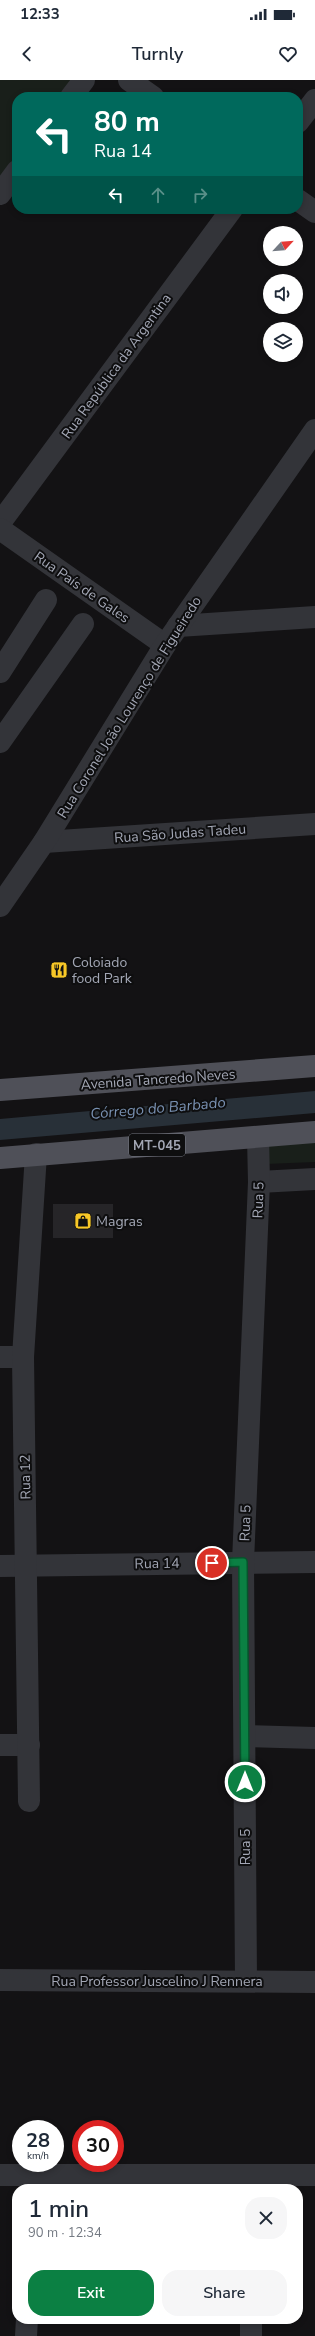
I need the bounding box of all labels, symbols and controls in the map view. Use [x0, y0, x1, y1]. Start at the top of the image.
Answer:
text: 12:33 [20, 4, 60, 24]
text: Turnly [132, 42, 183, 66]
icon: back [16, 43, 38, 65]
icon: heart [277, 43, 299, 65]
text: 80 m [94, 103, 160, 141]
icon: left [28, 108, 80, 160]
text: Rua 14 [94, 139, 152, 163]
icon: left [105, 184, 127, 206]
icon: ahead [147, 184, 169, 206]
icon: right [189, 184, 211, 206]
north arrow [263, 226, 303, 266]
map controls [263, 226, 303, 362]
button: sound [263, 274, 303, 314]
street label: Rua República da Argentina [57, 290, 176, 443]
button: layers [263, 322, 303, 362]
street label: Rua País de Gales [30, 547, 134, 628]
street label: Rua Coronel João Lourenço de Figueiredo [53, 593, 206, 822]
street label: Rua São Judas Tadeu [113, 819, 247, 848]
place label: Coloiado food Park [72, 953, 133, 988]
restaurant icon: Coloiado food Park [49, 960, 69, 980]
street label: Avenida Tancredo Neves [80, 1065, 236, 1094]
water label: Córrego do Barbado [90, 1092, 226, 1124]
road number: MT-045 [129, 1134, 185, 1156]
street label: Rua 5 [248, 1181, 269, 1219]
shop icon: Magras [73, 1211, 93, 1231]
place label: Magras [96, 1212, 143, 1231]
street label: Rua 12 [16, 1454, 35, 1500]
street label: Rua 5 [235, 1504, 256, 1542]
pin [195, 1546, 229, 1580]
icon: arrive [201, 1552, 223, 1574]
street label: Rua 14 [134, 1554, 180, 1573]
position arrow [224, 1761, 266, 1803]
street label: Rua 5 [236, 1829, 255, 1865]
street label: Rua Professor Juscelino J Rennera [51, 1972, 263, 1991]
speed limit sign: 30 [72, 2120, 124, 2172]
text: 28 [26, 2127, 50, 2154]
text: km/h [27, 2149, 49, 2163]
text: 1 min [28, 2193, 89, 2225]
button: close [245, 2197, 287, 2239]
text: 90 m · 12:34 [28, 2224, 102, 2242]
button: Exit [28, 2270, 154, 2316]
button: Share [162, 2270, 287, 2316]

